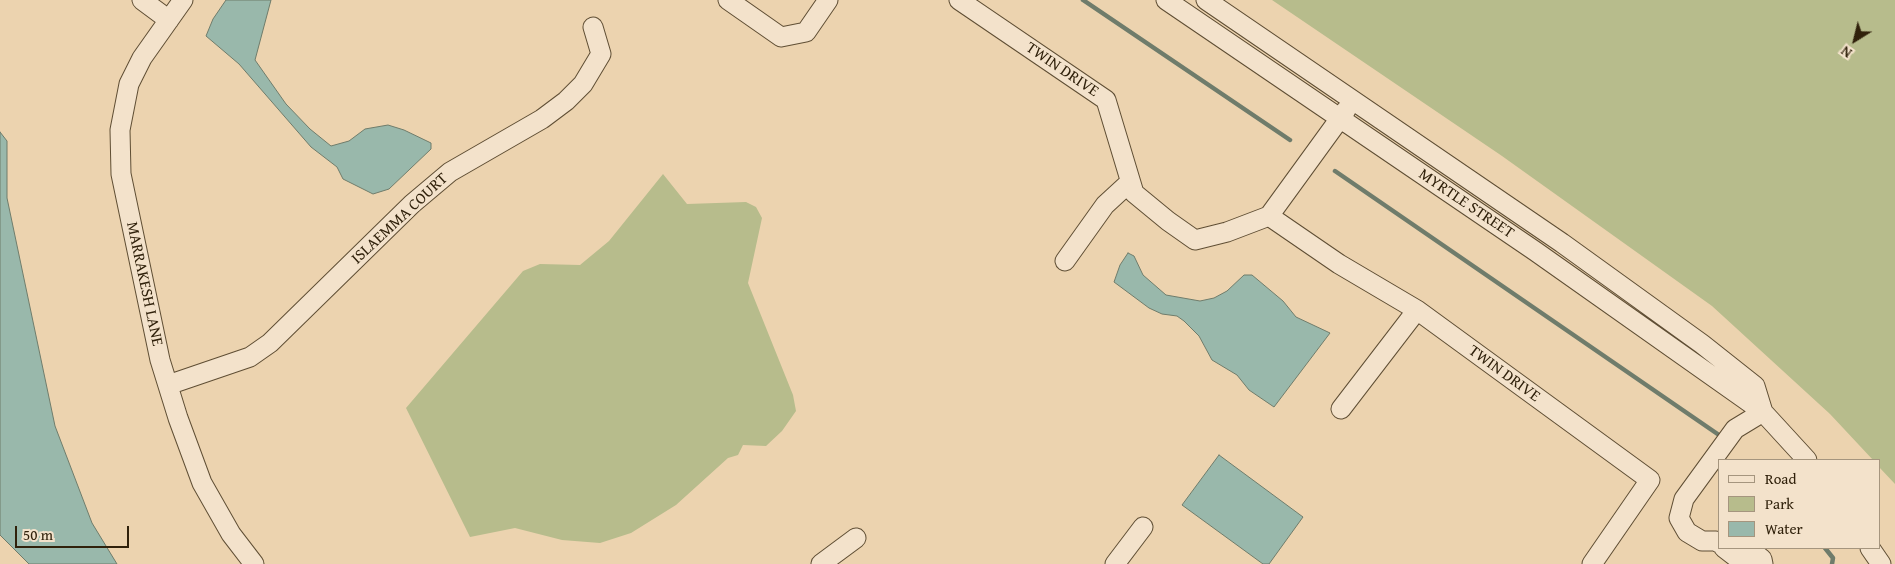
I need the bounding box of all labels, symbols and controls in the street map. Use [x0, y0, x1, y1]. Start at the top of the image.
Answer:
north arrow [1830, 15, 1880, 65]
street label: TWIN DRIVE [1022, 39, 1102, 101]
text: N [1837, 41, 1856, 63]
street label: MYRTLE STREET [1415, 165, 1517, 243]
street label: ISLAEMMA COURT [348, 169, 452, 269]
street label: MARRAKESH LANE [121, 220, 167, 348]
street label: TWIN DRIVE [1464, 342, 1544, 406]
legend [1718, 459, 1880, 549]
text: Road [1765, 468, 1796, 489]
text: Park [1765, 493, 1794, 514]
scale bar [18, 516, 131, 548]
text: Water [1765, 518, 1803, 539]
text: 50 m [23, 524, 53, 545]

